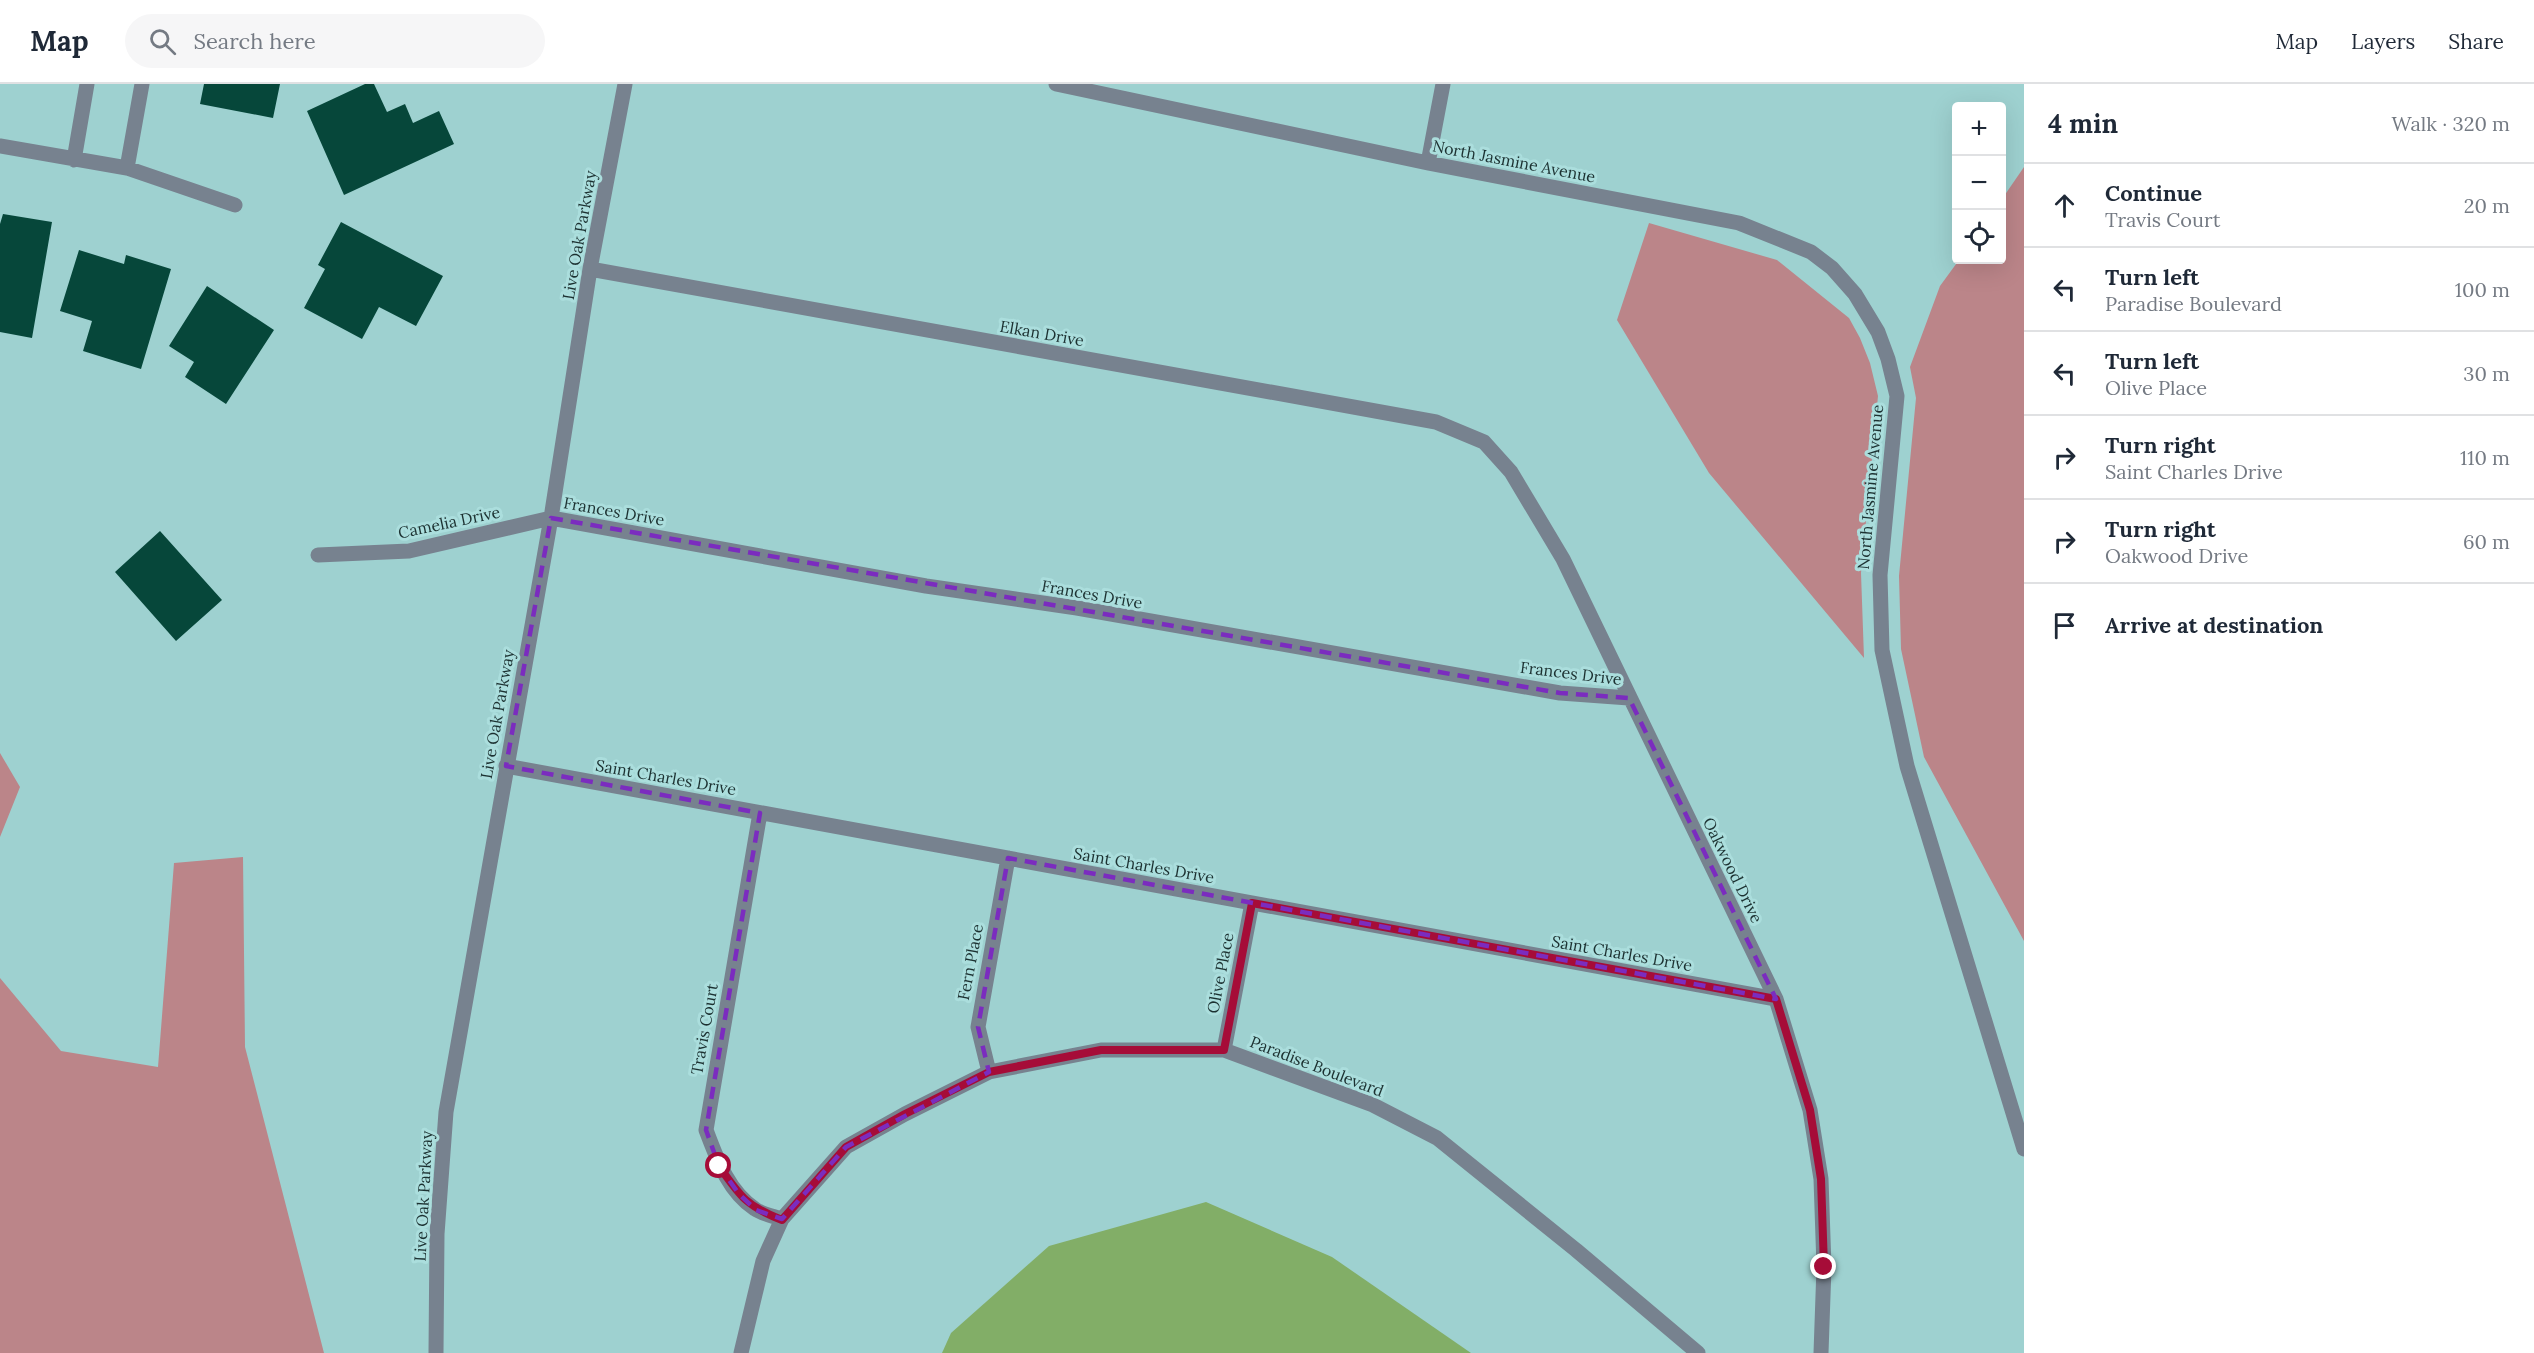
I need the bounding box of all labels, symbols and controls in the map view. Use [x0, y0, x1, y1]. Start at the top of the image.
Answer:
search box [125, 14, 545, 68]
text: Map [30, 23, 89, 59]
icon: search [146, 25, 179, 58]
text: Search here [194, 27, 316, 55]
text: Map [2275, 28, 2318, 55]
text: Layers [2351, 28, 2415, 55]
text: Share [2448, 28, 2504, 55]
map controls [1952, 102, 2006, 264]
button: + [1952, 102, 2006, 156]
text: 4 min [2048, 107, 2118, 140]
text: Walk · 320 m [2391, 111, 2510, 136]
street label: North Jasmine Avenue [1431, 135, 1597, 187]
button: − [1952, 156, 2006, 210]
street label: Live Oak Parkway [558, 168, 600, 301]
text: Continue [2105, 179, 2202, 207]
icon: ahead [2048, 189, 2081, 222]
text: 20 m [2464, 193, 2510, 218]
text: Travis Court [2105, 207, 2221, 232]
button: locate [1952, 210, 2006, 264]
text: Turn left [2105, 263, 2199, 291]
icon: left [2048, 273, 2081, 306]
text: 100 m [2455, 277, 2510, 302]
text: Paradise Boulevard [2105, 291, 2282, 316]
street label: Elkan Drive [998, 316, 1086, 350]
text: Turn left [2105, 347, 2199, 375]
icon: left [2048, 357, 2081, 390]
text: 30 m [2463, 361, 2510, 386]
text: Olive Place [2105, 375, 2207, 400]
street label: North Jasmine Avenue [1853, 403, 1887, 570]
text: Turn right [2105, 431, 2216, 459]
icon: right [2048, 441, 2081, 474]
text: 110 m [2460, 445, 2510, 470]
text: Saint Charles Drive [2105, 459, 2283, 484]
street label: Frances Drive [562, 492, 666, 530]
street label: Camelia Drive [396, 501, 502, 543]
text: Turn right [2105, 515, 2216, 543]
icon: right [2048, 525, 2081, 558]
text: 60 m [2463, 529, 2510, 554]
text: Oakwood Drive [2105, 543, 2248, 568]
street label: Frances Drive [1040, 575, 1144, 613]
icon: arrive [2048, 609, 2081, 642]
text: Arrive at destination [2105, 611, 2323, 639]
street label: Live Oak Parkway [476, 647, 518, 780]
street label: Frances Drive [1519, 657, 1623, 689]
street label: Saint Charles Drive [594, 755, 738, 799]
street label: Oakwood Drive [1699, 814, 1767, 926]
street label: Saint Charles Drive [1072, 843, 1216, 887]
street label: Fern Place [953, 922, 987, 1002]
street label: Olive Place [1202, 931, 1238, 1015]
street label: Saint Charles Drive [1550, 931, 1694, 975]
street label: Travis Court [686, 981, 722, 1076]
street label: Paradise Boulevard [1247, 1031, 1387, 1101]
street label: Live Oak Parkway [410, 1130, 436, 1262]
route start [705, 1152, 731, 1178]
route end [1810, 1253, 1836, 1279]

